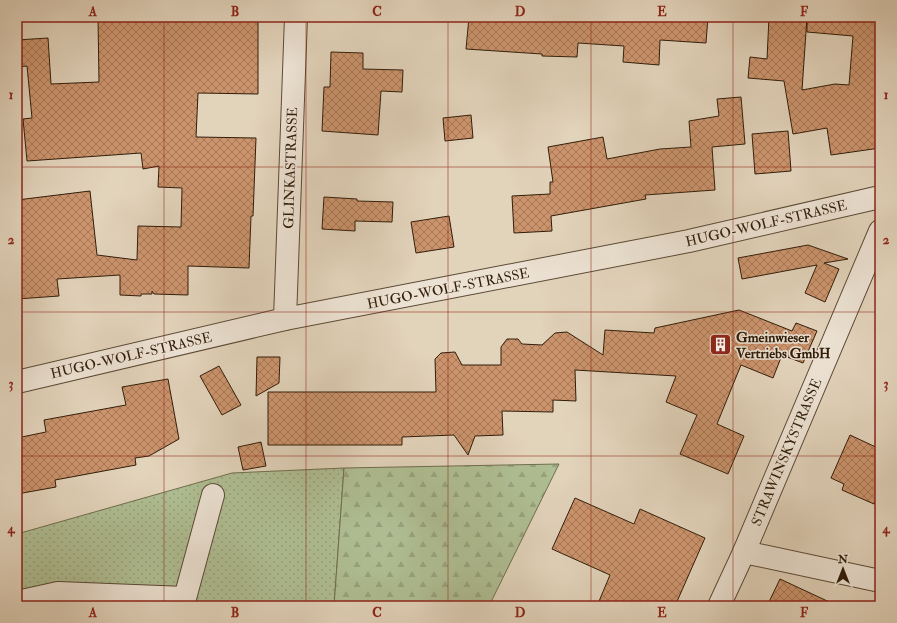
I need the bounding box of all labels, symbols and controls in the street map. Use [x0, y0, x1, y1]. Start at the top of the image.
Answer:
text: A [88, 4, 98, 20]
text: B [231, 4, 239, 20]
text: C [372, 4, 382, 20]
text: D [515, 4, 526, 20]
text: E [657, 4, 667, 20]
text: F [800, 4, 809, 20]
text: 1 [9, 87, 14, 103]
text: 1 [884, 87, 889, 103]
street label: GLINKASTRASSE [280, 107, 301, 229]
street label: HUGO-WOLF-STRASSE [684, 197, 848, 250]
text: 2 [8, 232, 15, 248]
text: 2 [883, 232, 890, 248]
street label: HUGO-WOLF-STRASSE [365, 264, 531, 313]
street label: HUGO-WOLF-STRASSE [49, 329, 213, 382]
place label: Gmeinwieser Vertriebs GmbH [735, 329, 831, 362]
building icon: Gmeinwieser Vertriebs GmbH [707, 332, 733, 358]
text: 3 [9, 376, 14, 392]
street label: STRAWINSKYSTRASSE [748, 376, 825, 528]
text: 3 [884, 376, 889, 392]
text: 4 [6, 521, 15, 537]
text: 4 [881, 521, 890, 537]
north arrow [823, 549, 863, 589]
text: N [837, 553, 849, 566]
text: A [88, 605, 98, 621]
text: B [231, 605, 239, 621]
text: C [372, 605, 382, 621]
text: D [515, 605, 526, 621]
text: E [657, 605, 667, 621]
text: F [800, 605, 809, 621]

